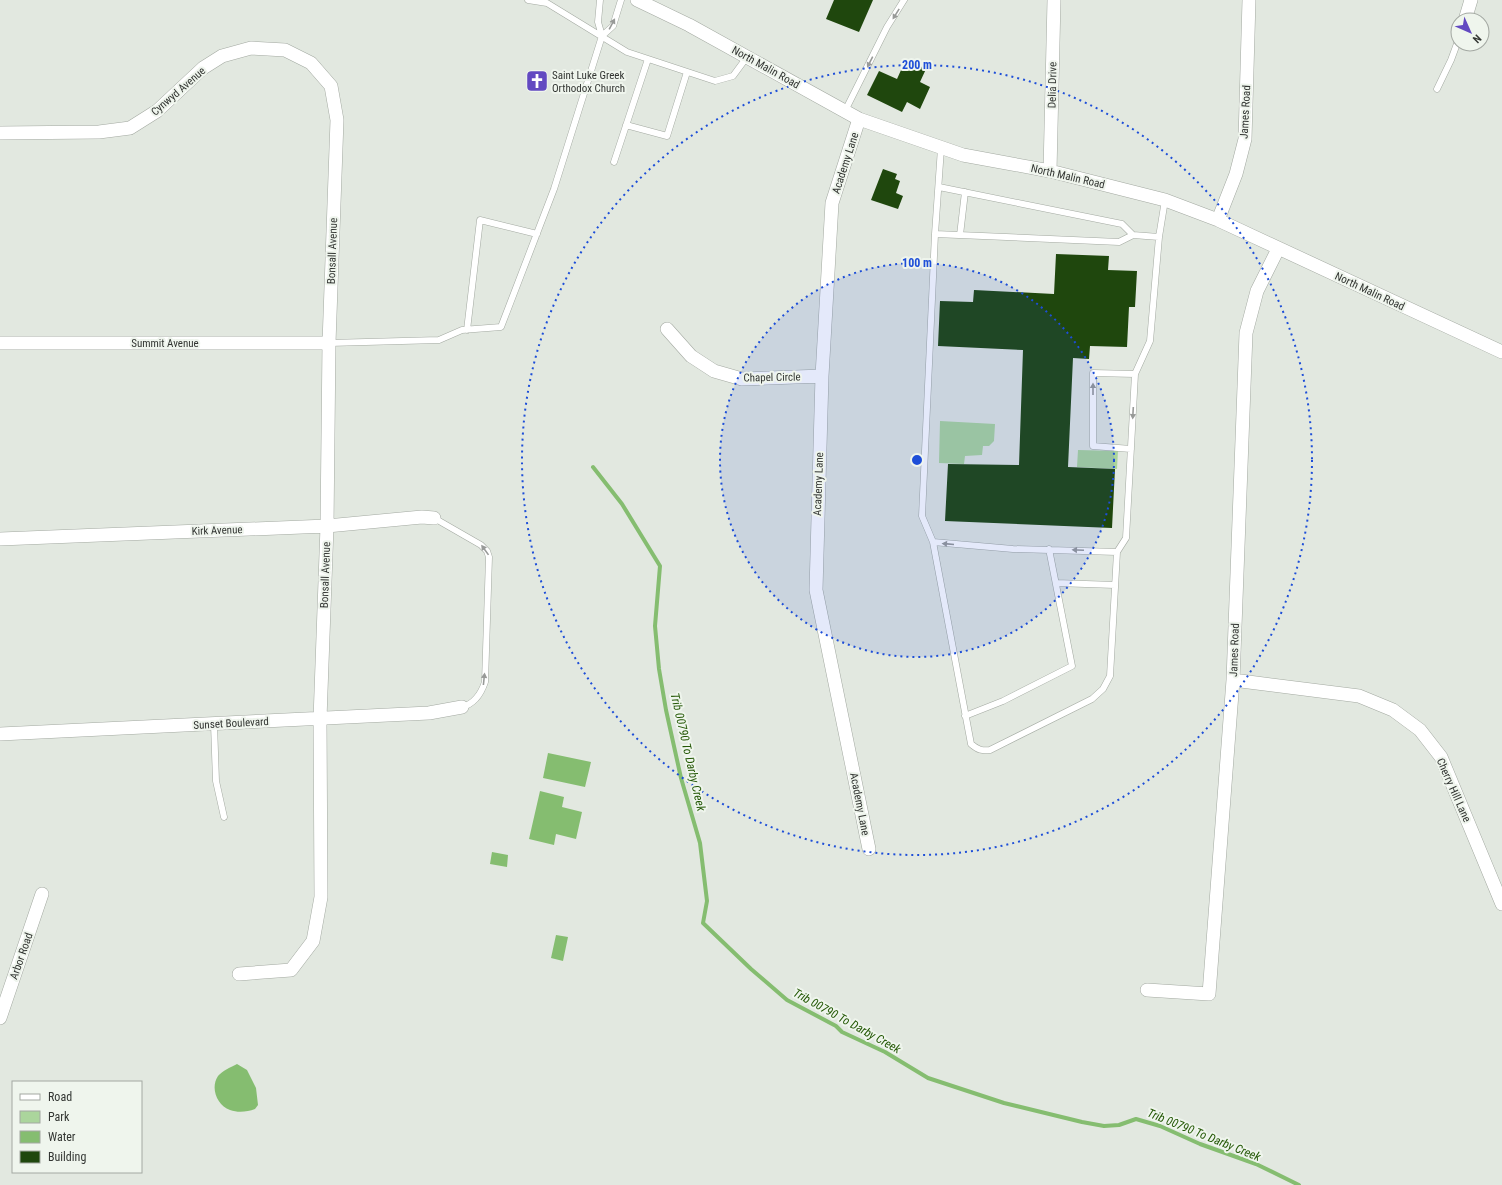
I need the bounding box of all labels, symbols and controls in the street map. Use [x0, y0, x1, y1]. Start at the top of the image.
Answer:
one-way arrow [892, 8, 900, 19]
north arrow [1450, 12, 1490, 52]
one-way arrow [609, 18, 615, 30]
text: N [1470, 32, 1484, 46]
street label: North Malin Road [730, 43, 802, 91]
one-way arrow [867, 56, 873, 68]
text: 200 m [902, 58, 932, 72]
street label: Delia Drive [1046, 62, 1059, 108]
street label: Cynwyd Avenue [149, 64, 208, 118]
church icon: Saint Luke Greek Orthodox Church [524, 68, 550, 94]
place label: Saint Luke Greek Orthodox Church [552, 69, 625, 95]
street label: James Road [1238, 85, 1253, 139]
street label: Academy Lane [829, 131, 861, 195]
street label: North Malin Road [1030, 162, 1106, 191]
street label: Bonsall Avenue [325, 218, 340, 284]
text: 100 m [902, 256, 932, 270]
street label: North Malin Road [1333, 270, 1407, 313]
street label: Summit Avenue [131, 337, 199, 350]
street label: Chapel Circle [743, 371, 801, 384]
one-way arrow [1090, 382, 1096, 395]
one-way arrow [1130, 407, 1136, 420]
street label: Academy Lane [811, 452, 826, 516]
centre of rings [910, 453, 924, 467]
street label: Kirk Avenue [191, 523, 243, 538]
one-way arrow [942, 540, 954, 547]
street label: Bonsall Avenue [318, 542, 333, 608]
one-way arrow [481, 545, 489, 556]
one-way arrow [1072, 547, 1084, 554]
street label: James Road [1227, 623, 1242, 677]
one-way arrow [481, 673, 488, 685]
water label: Trib 00790 To Darby Creek [668, 692, 709, 813]
street label: Sunset Boulevard [193, 715, 269, 732]
street label: Cherry Hill Lane [1434, 756, 1473, 824]
street label: Academy Lane [847, 772, 872, 837]
street label: Arbor Road [7, 931, 36, 981]
water label: Trib 00790 To Darby Creek [791, 986, 904, 1057]
legend [12, 1081, 142, 1173]
text: Road [48, 1090, 72, 1104]
water label: Trib 00790 To Darby Creek [1145, 1106, 1263, 1164]
text: Park [48, 1110, 70, 1124]
text: Water [48, 1130, 76, 1144]
text: Building [48, 1150, 86, 1164]

